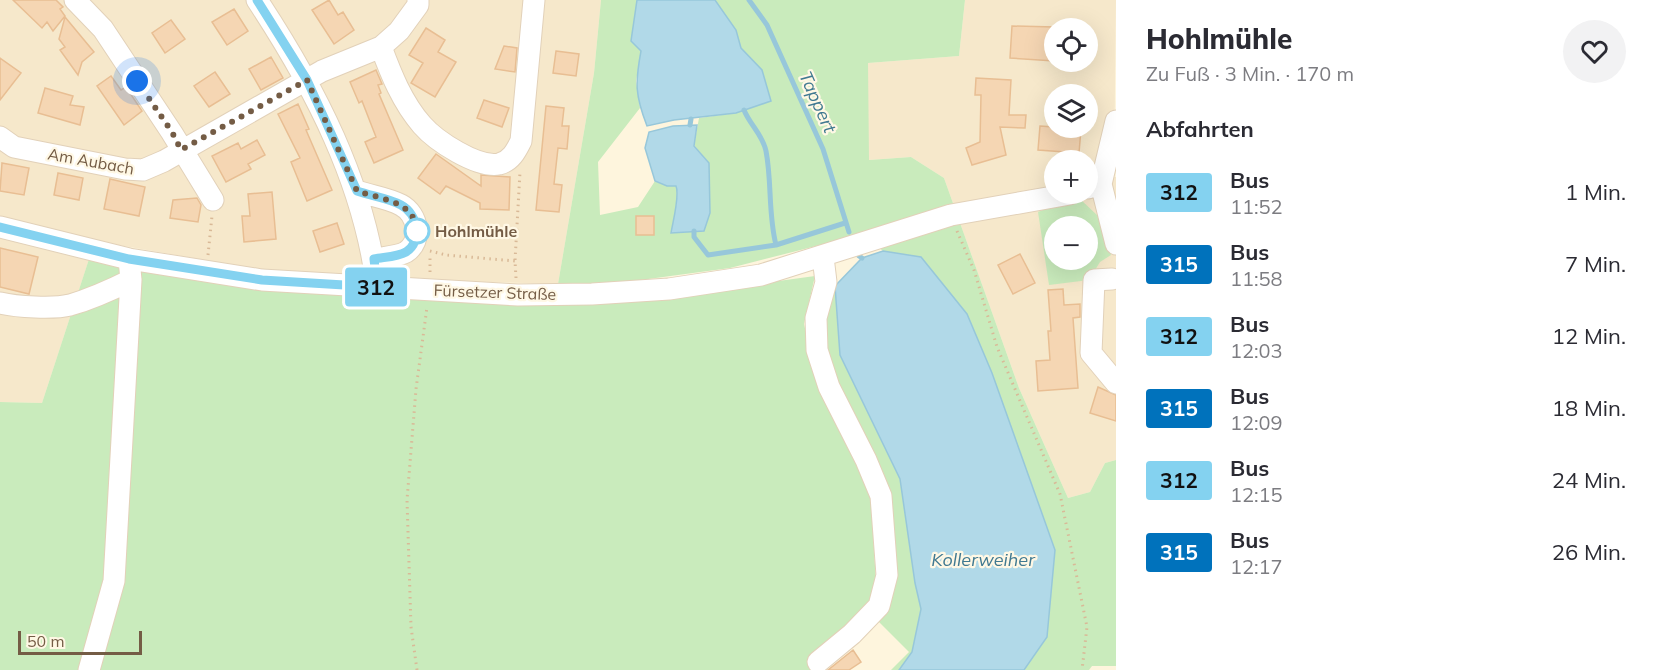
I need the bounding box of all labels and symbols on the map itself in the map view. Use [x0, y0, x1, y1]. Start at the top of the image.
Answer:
your location [122, 66, 152, 96]
water label: Tappert [794, 68, 842, 137]
street label: Am Aubach [46, 144, 136, 178]
marker: Hohlmühle [404, 218, 430, 244]
place label: Hohlmühle [435, 221, 517, 241]
line badge: 312 [342, 268, 410, 306]
street label: Fürsetzer Straße [433, 280, 557, 304]
water label: Kollerweiher [931, 548, 1036, 571]
scale bar [18, 628, 142, 656]

